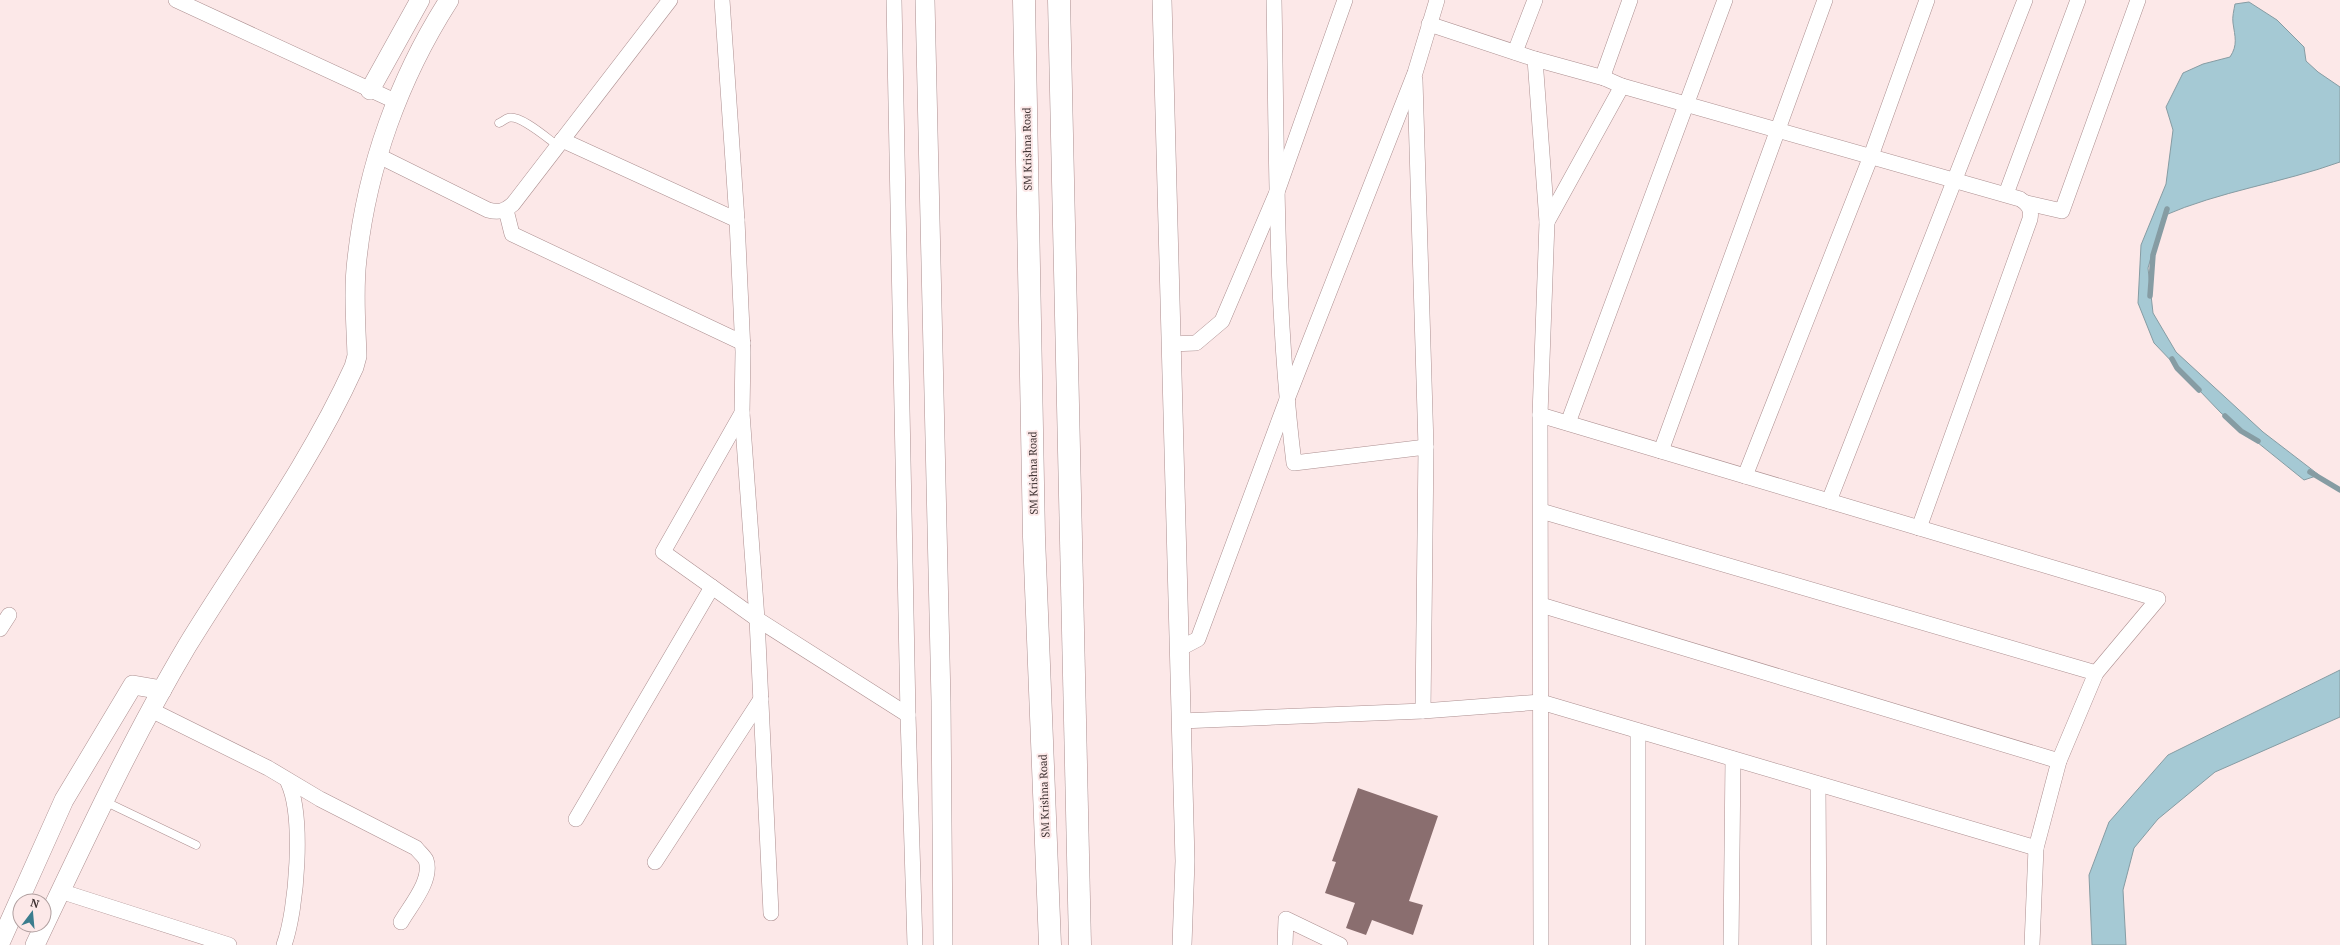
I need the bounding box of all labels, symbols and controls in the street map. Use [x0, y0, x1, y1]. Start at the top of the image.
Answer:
street label: SM Krishna Road [1019, 107, 1035, 191]
street label: SM Krishna Road [1025, 431, 1041, 515]
street label: SM Krishna Road [1036, 754, 1052, 838]
north arrow [12, 893, 52, 933]
text: N [29, 896, 41, 911]

